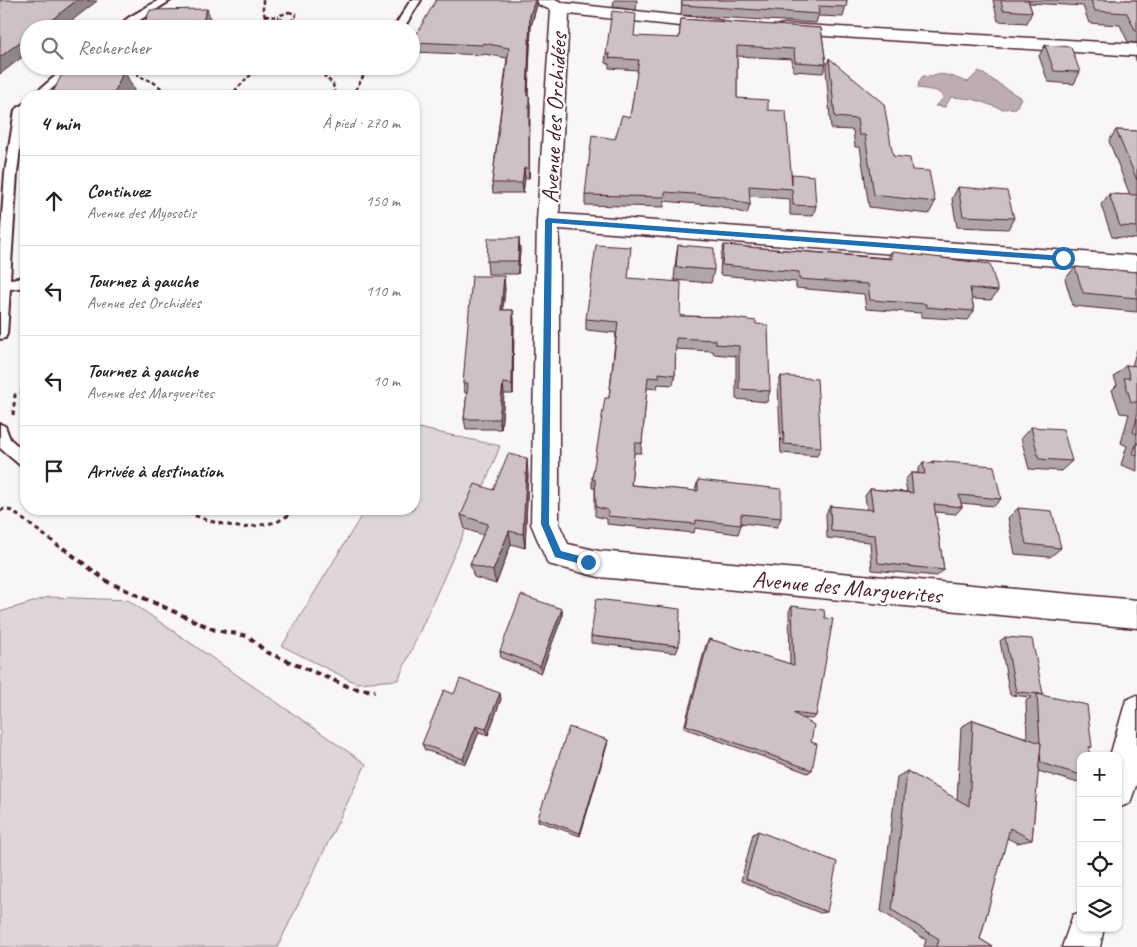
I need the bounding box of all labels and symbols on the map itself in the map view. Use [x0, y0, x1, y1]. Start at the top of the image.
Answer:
street label: Avenue des Orchidées [535, 29, 574, 204]
route start [1052, 247, 1075, 270]
route end [577, 551, 600, 574]
street label: Avenue des Marguerites [751, 564, 945, 610]

